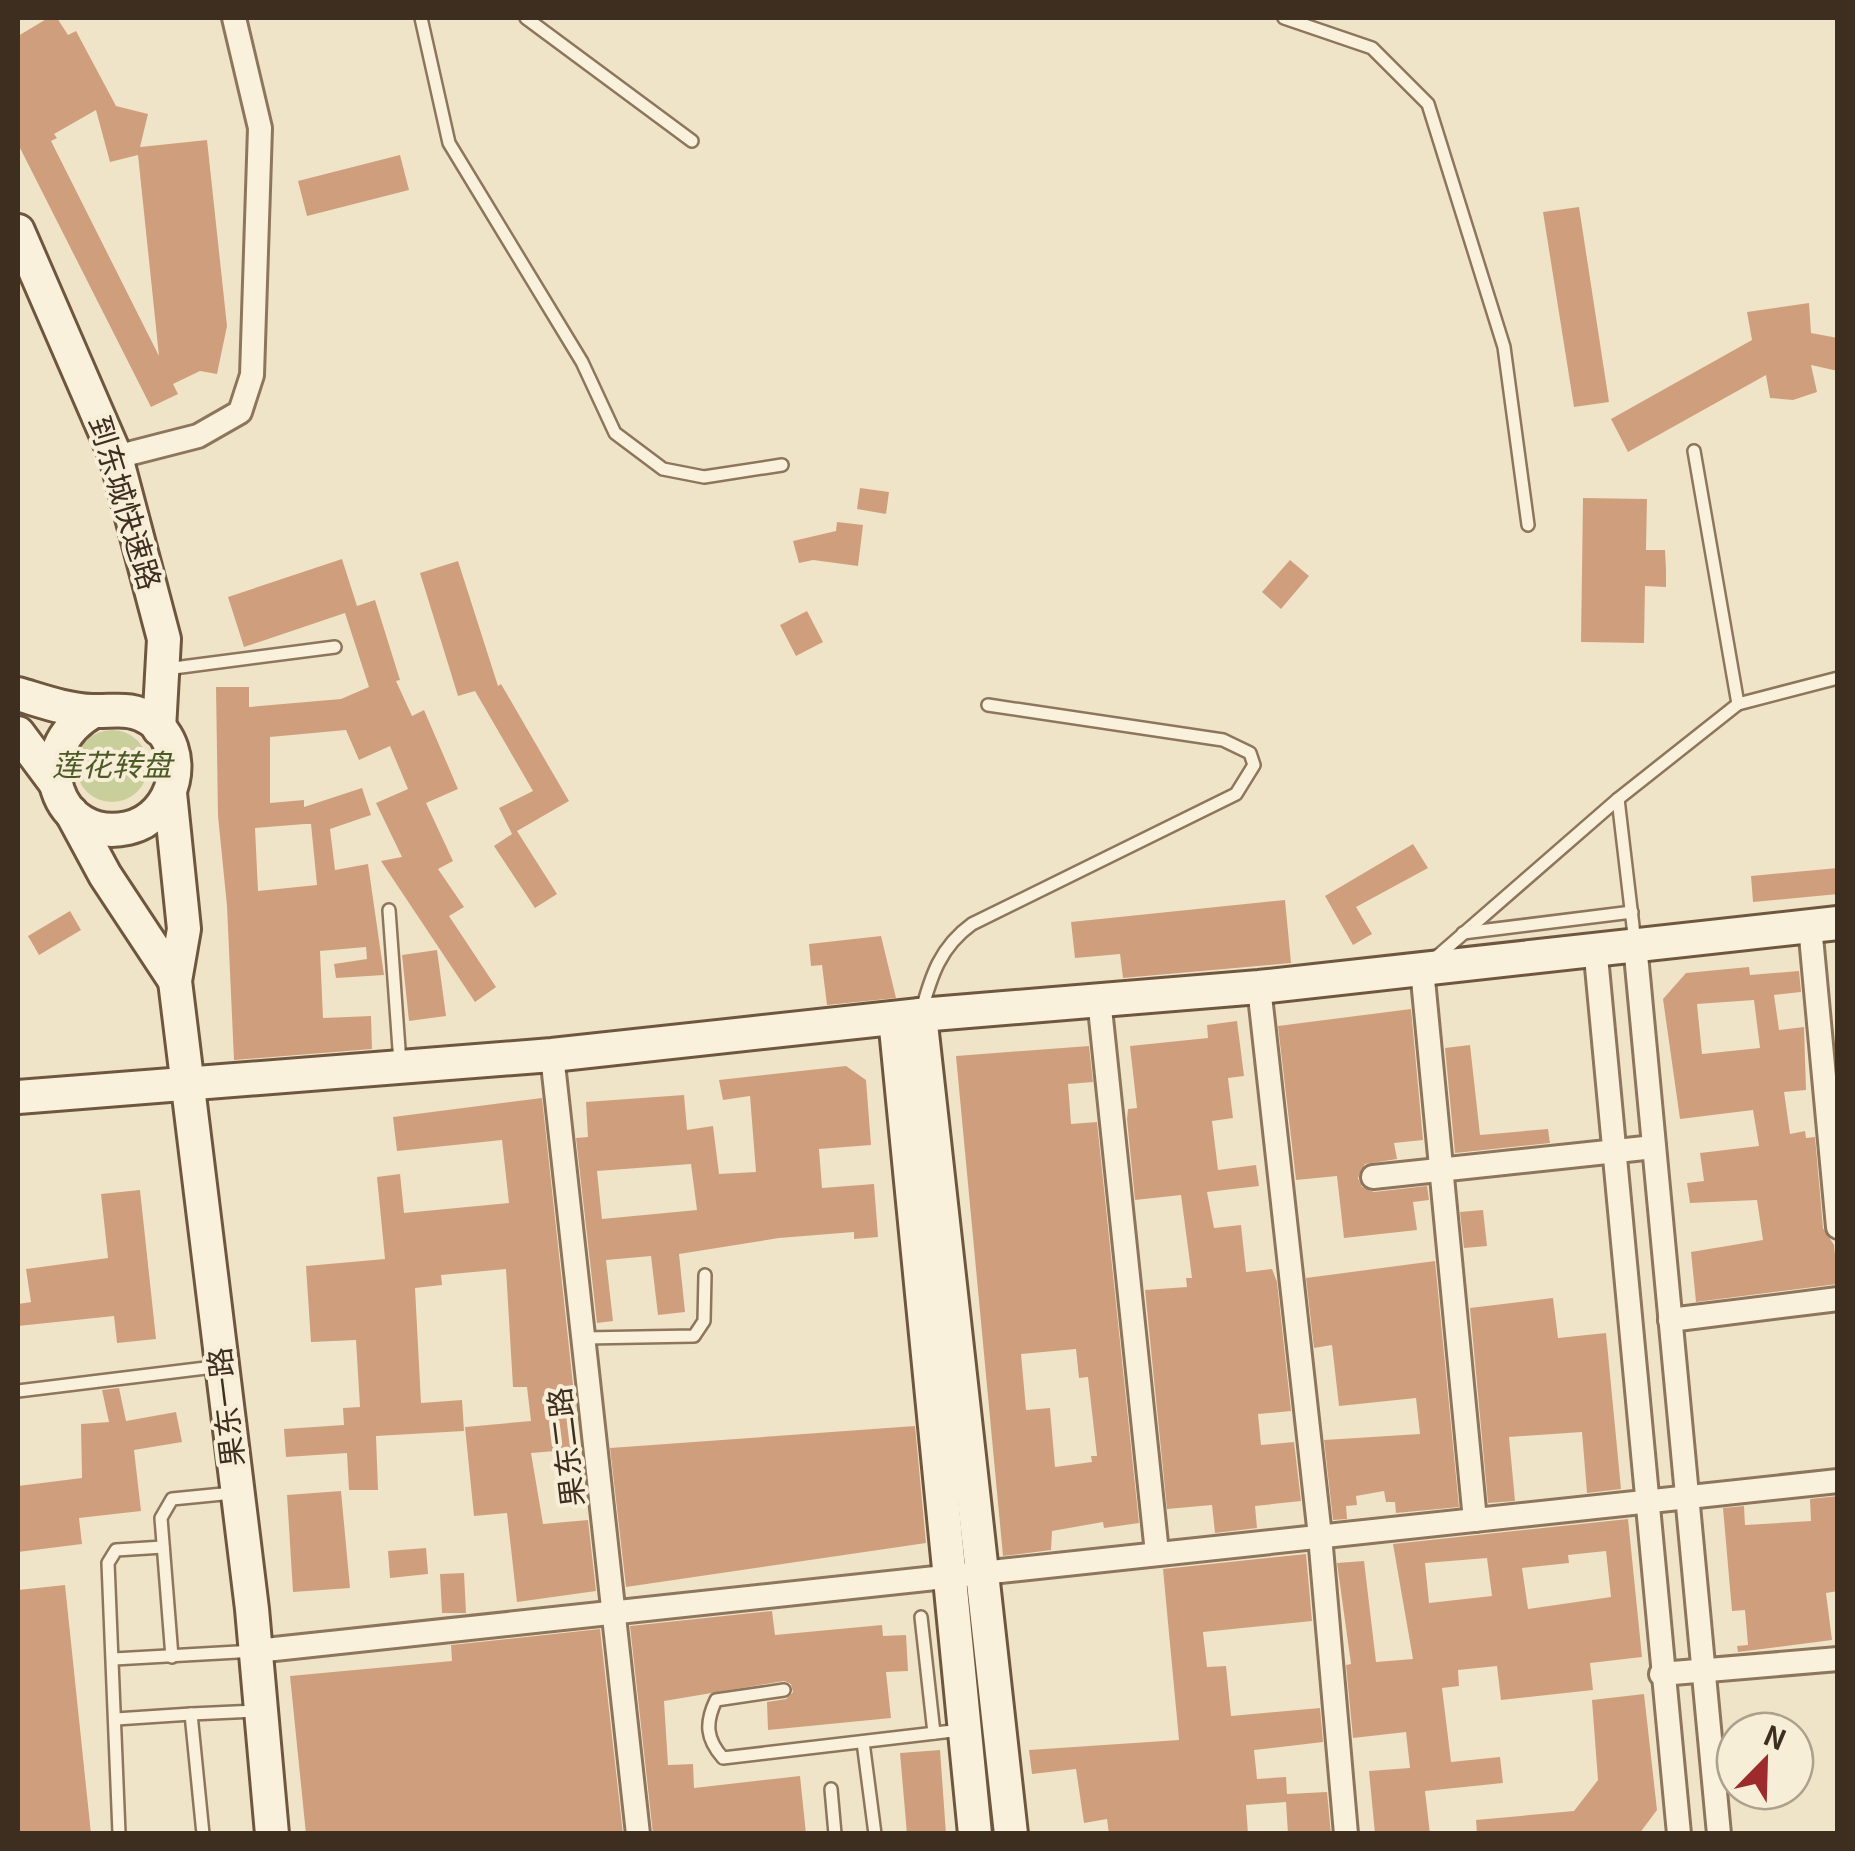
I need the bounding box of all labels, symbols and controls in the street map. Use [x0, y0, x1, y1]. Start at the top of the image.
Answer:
street label: 到东城快速路 [80, 410, 174, 595]
park label: 莲花转盘 [52, 741, 175, 785]
street label: 果东一路 [195, 1345, 253, 1470]
street label: 果东二路 [535, 1385, 593, 1510]
north arrow [1715, 1711, 1815, 1811]
text: N [1758, 1714, 1793, 1759]

